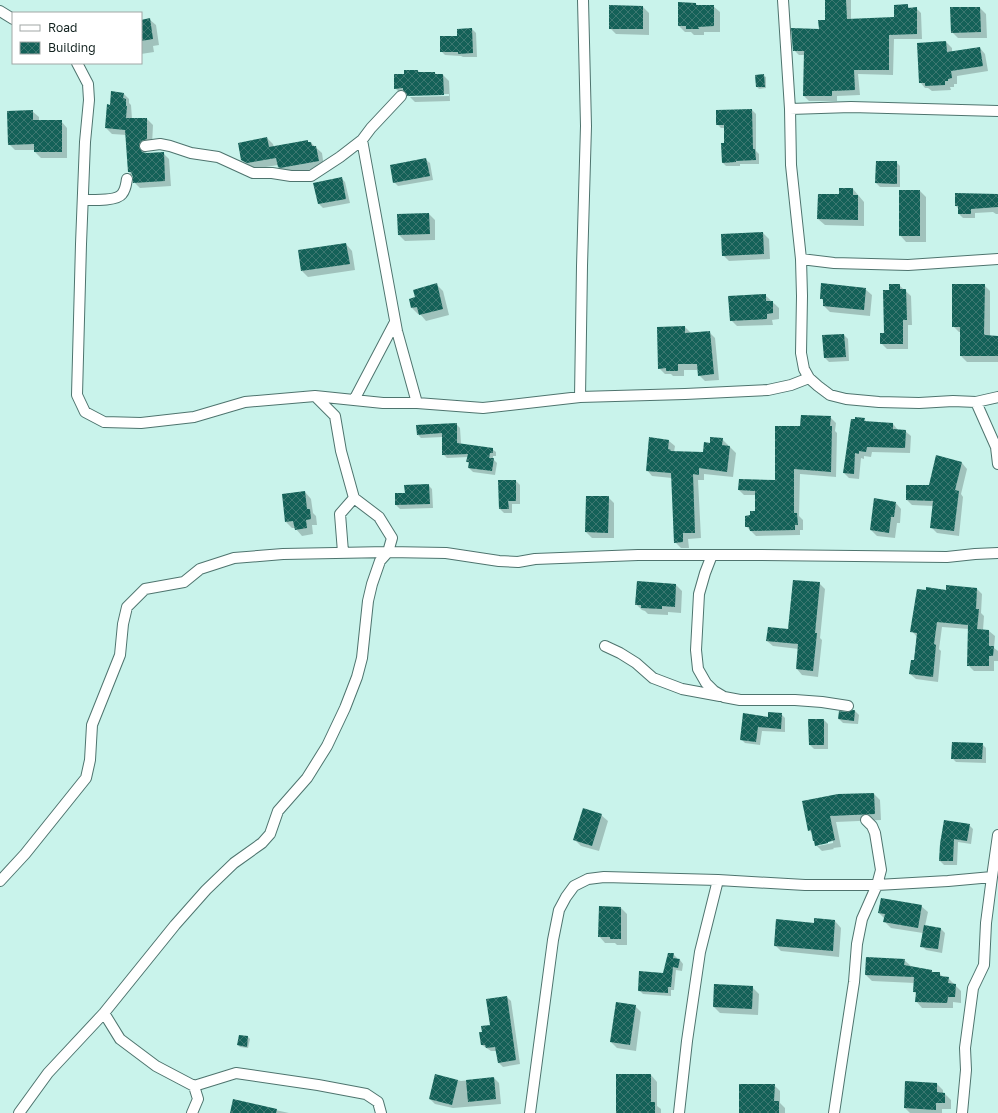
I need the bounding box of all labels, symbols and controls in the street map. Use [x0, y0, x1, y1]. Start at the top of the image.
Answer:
legend [12, 12, 142, 64]
text: Road [48, 20, 77, 35]
text: Building [48, 40, 96, 55]

